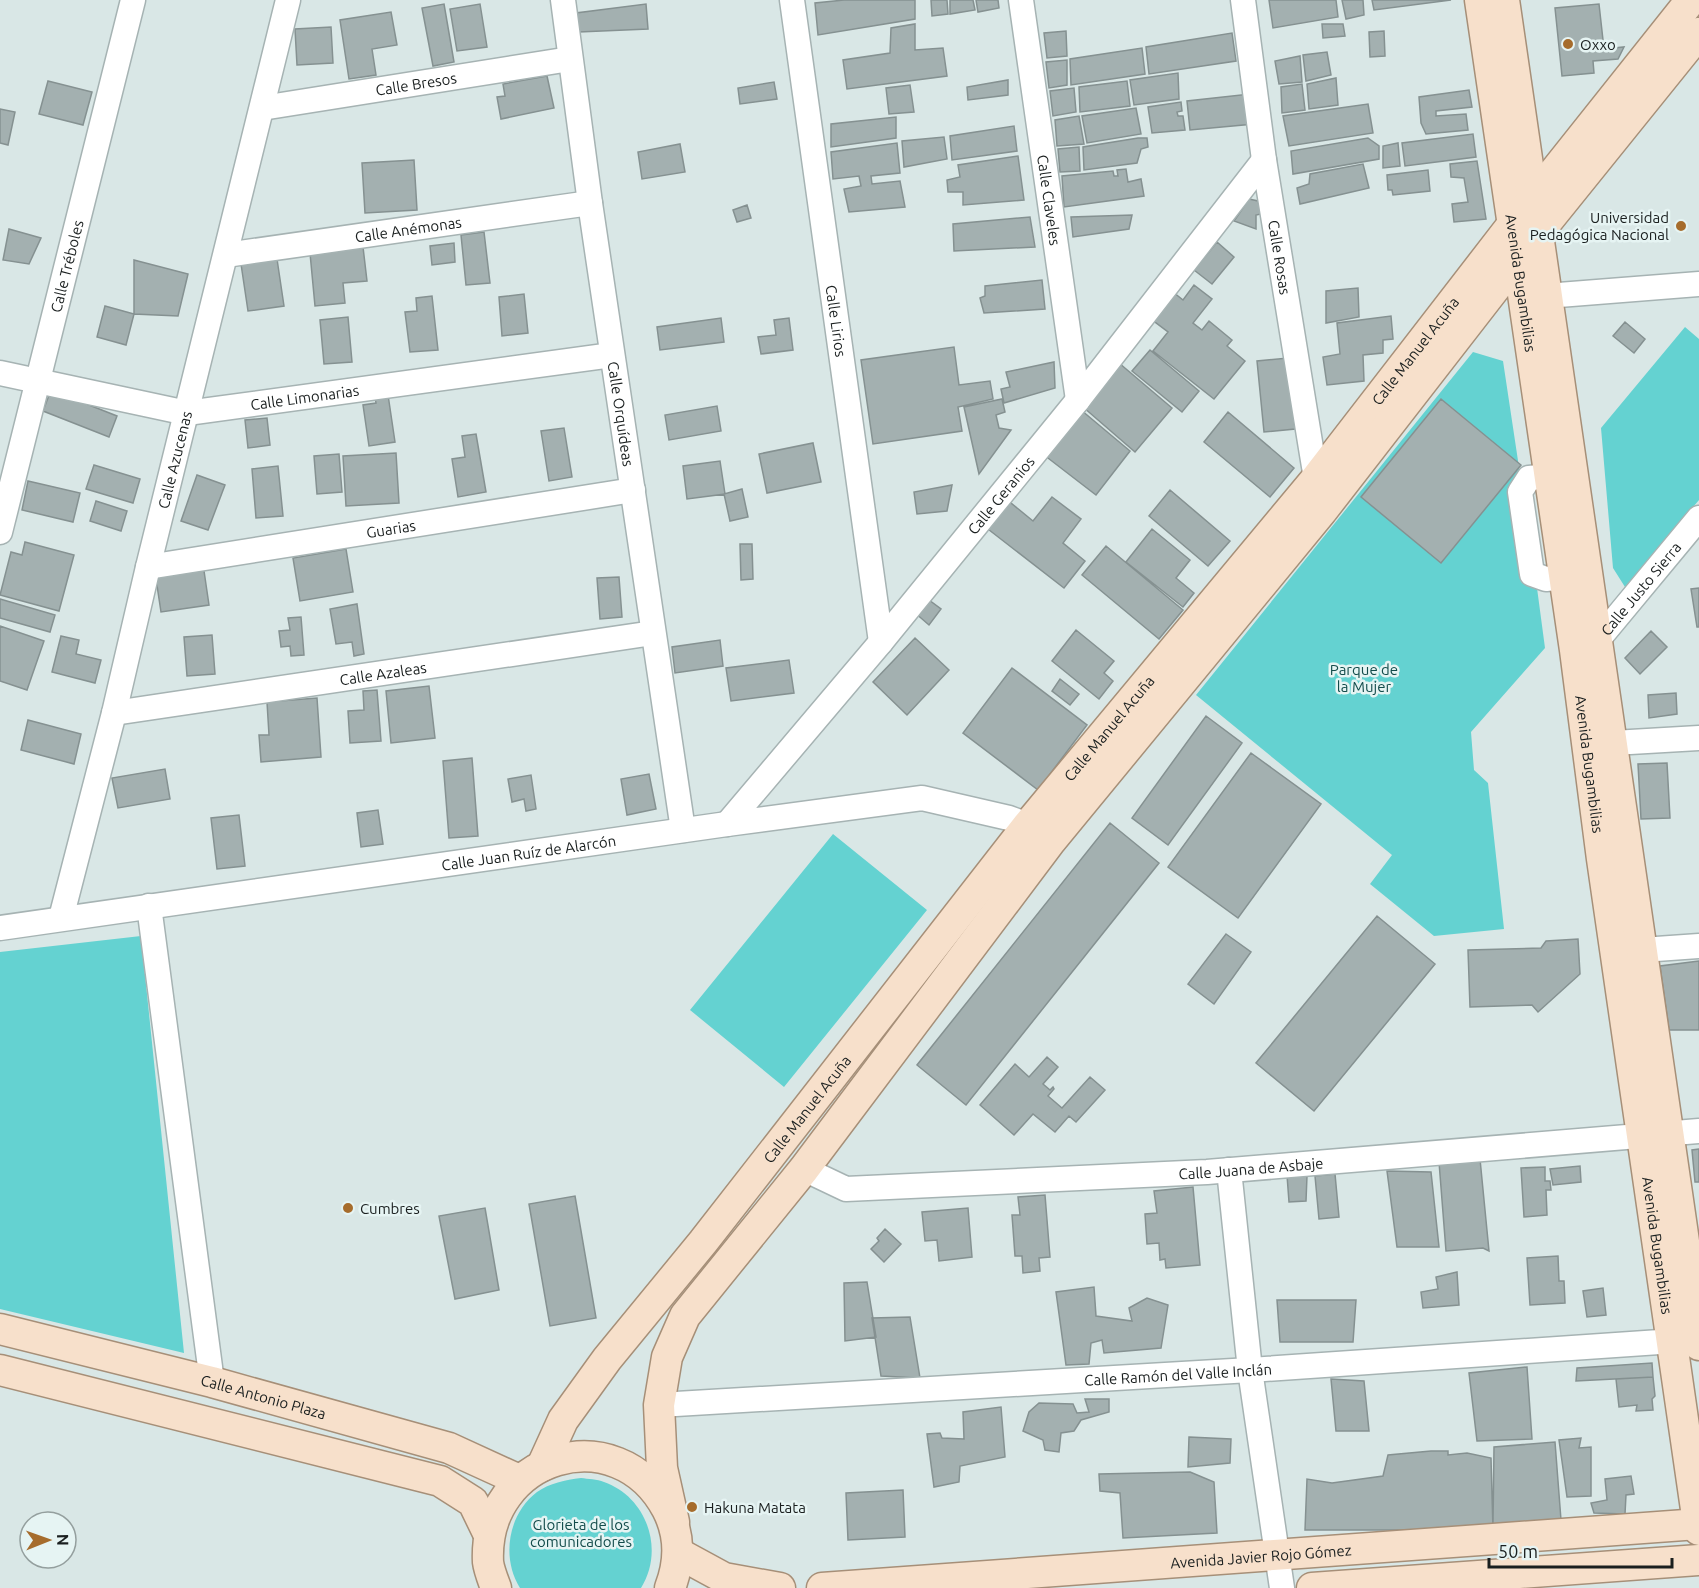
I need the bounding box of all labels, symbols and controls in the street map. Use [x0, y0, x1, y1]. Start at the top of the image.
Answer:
place label: Oxxo [1580, 36, 1616, 53]
marker: Oxxo [1561, 37, 1575, 51]
street label: Calle Bresos [374, 69, 458, 98]
street label: Calle Claveles [1035, 153, 1064, 247]
place label: Universidad Pedagógica Nacional [1530, 209, 1669, 243]
street label: Calle Anémonas [354, 213, 463, 245]
street label: Avenida Bugambilias [1503, 213, 1540, 353]
street label: Calle Tréboles [47, 218, 86, 314]
street label: Calle Rosas [1265, 219, 1294, 296]
marker: Universidad Pedagógica Nacional [1674, 219, 1688, 233]
street label: Calle Lirios [823, 284, 850, 358]
street label: Calle Manuel Acuña [1368, 293, 1462, 408]
street label: Calle Orquídeas [605, 360, 637, 468]
street label: Calle Limonarias [249, 381, 360, 413]
street label: Calle Azucenas [154, 409, 195, 510]
street label: Calle Geranios [964, 452, 1037, 537]
street label: Guarias [365, 516, 417, 541]
street label: Calle Justo Sierra [1597, 538, 1684, 639]
street label: Calle Azaleas [338, 658, 428, 688]
park label: Parque de la Mujer [1330, 661, 1398, 695]
street label: Calle Manuel Acuña [1060, 672, 1157, 784]
street label: Avenida Bugambilias [1572, 694, 1607, 834]
street label: Calle Juan Ruíz de Alarcón [440, 831, 617, 873]
street label: Calle Manuel Acuña [760, 1052, 854, 1166]
street label: Calle Juana de Asbaje [1178, 1154, 1324, 1182]
street label: Avenida Bugambilias [1639, 1175, 1676, 1315]
place label: Cumbres [360, 1200, 420, 1217]
marker: Cumbres [341, 1201, 355, 1215]
street label: Calle Ramón del Valle Inclán [1084, 1360, 1273, 1388]
street label: Calle Antonio Plaza [199, 1371, 328, 1422]
place label: Hakuna Matata [704, 1499, 806, 1516]
marker: Hakuna Matata [685, 1500, 699, 1514]
north arrow [18, 1510, 78, 1570]
park label: Glorieta de los comunicadores [530, 1516, 632, 1550]
scale bar [1489, 1531, 1672, 1569]
text: N [54, 1534, 72, 1546]
street label: Avenida Javier Rojo Gómez [1170, 1541, 1352, 1571]
text: 50 m [1498, 1541, 1538, 1561]

